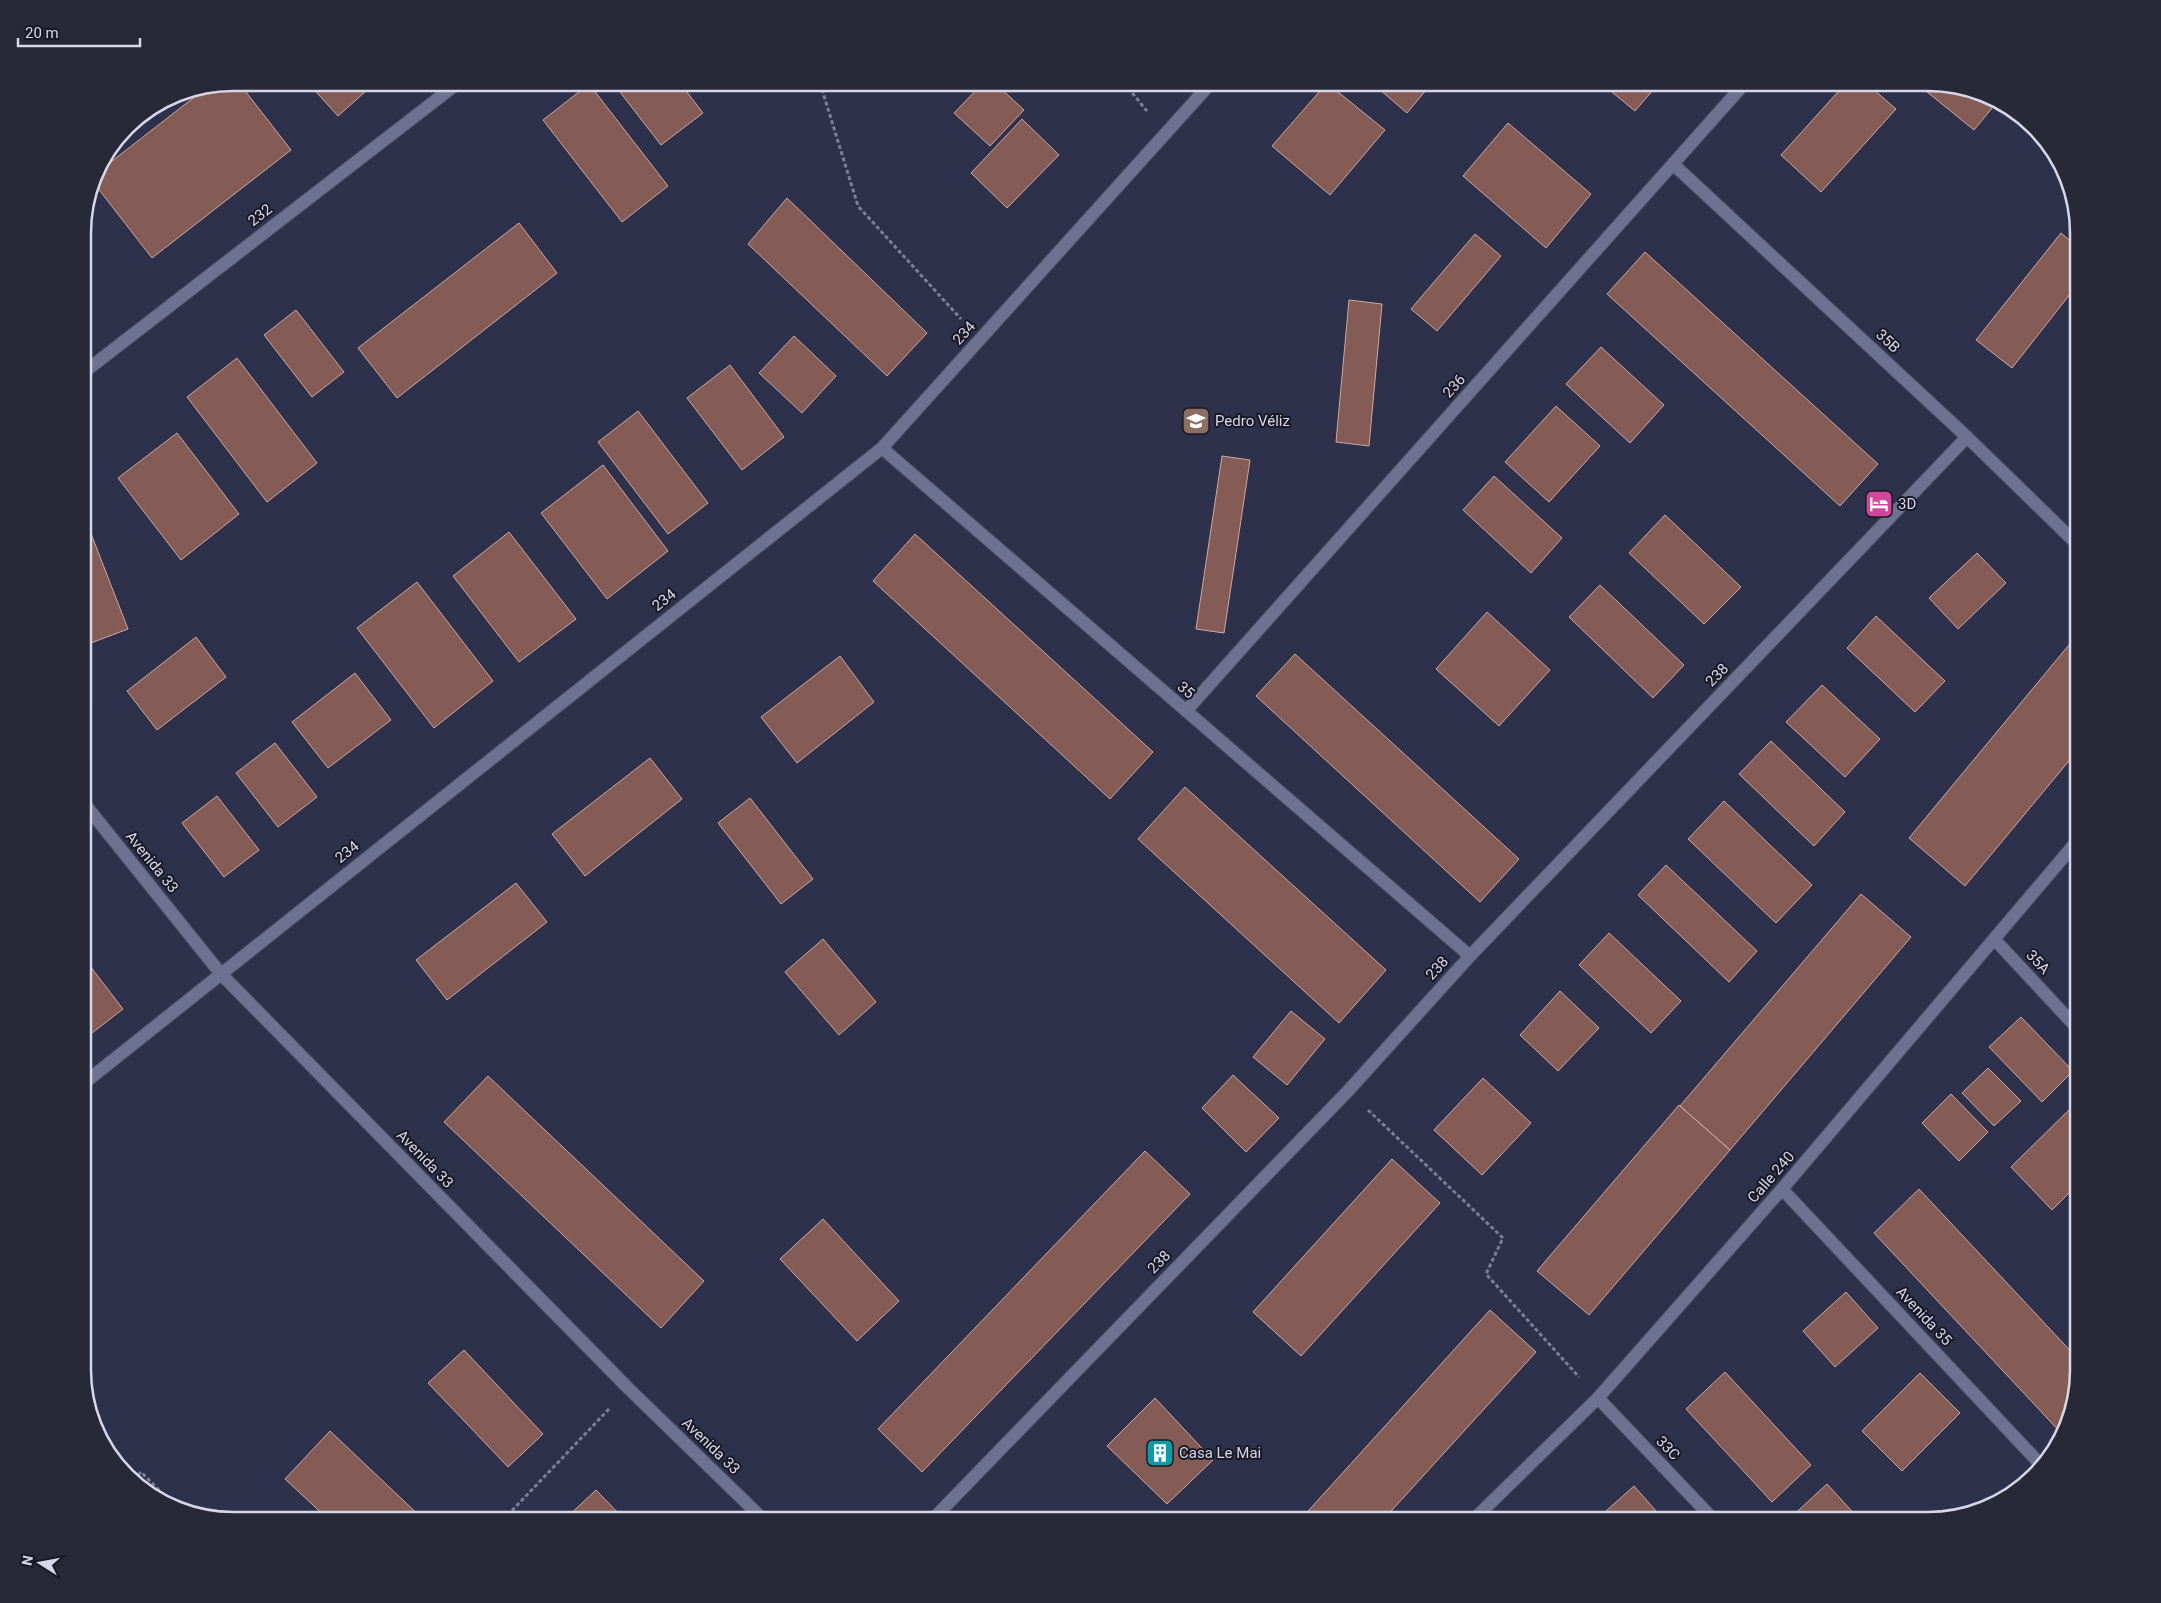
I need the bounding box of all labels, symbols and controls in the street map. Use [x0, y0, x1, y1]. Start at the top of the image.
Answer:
scale bar [18, 15, 140, 47]
text: 20 m [25, 24, 59, 42]
street label: 232 [244, 200, 276, 230]
street label: 234 [949, 317, 980, 348]
street label: 35B [1872, 325, 1904, 357]
street label: 236 [1439, 371, 1469, 401]
school or university icon: Pedro Véliz [1181, 406, 1211, 436]
place label: Pedro Véliz [1215, 412, 1290, 430]
hotel icon: 3D [1864, 489, 1894, 519]
place label: 3D [1898, 495, 1916, 513]
street label: 234 [649, 585, 680, 615]
street label: 238 [1702, 660, 1732, 690]
street label: 35 [1174, 678, 1198, 702]
street label: Avenida 33 [122, 828, 182, 896]
street label: 234 [332, 837, 363, 867]
street label: 35A [2022, 946, 2054, 978]
street label: 238 [1422, 953, 1452, 983]
street label: Avenida 33 [393, 1126, 457, 1192]
street label: Calle 240 [1744, 1148, 1798, 1206]
street label: 238 [1144, 1247, 1174, 1277]
street label: Avenida 35 [1892, 1283, 1956, 1349]
street label: Avenida 33 [678, 1414, 744, 1478]
street label: 33C [1652, 1432, 1684, 1464]
building icon: Casa Le Mai [1145, 1438, 1175, 1468]
place label: Casa Le Mai [1179, 1444, 1261, 1462]
north arrow [15, 1538, 65, 1588]
text: N [18, 1554, 36, 1567]

